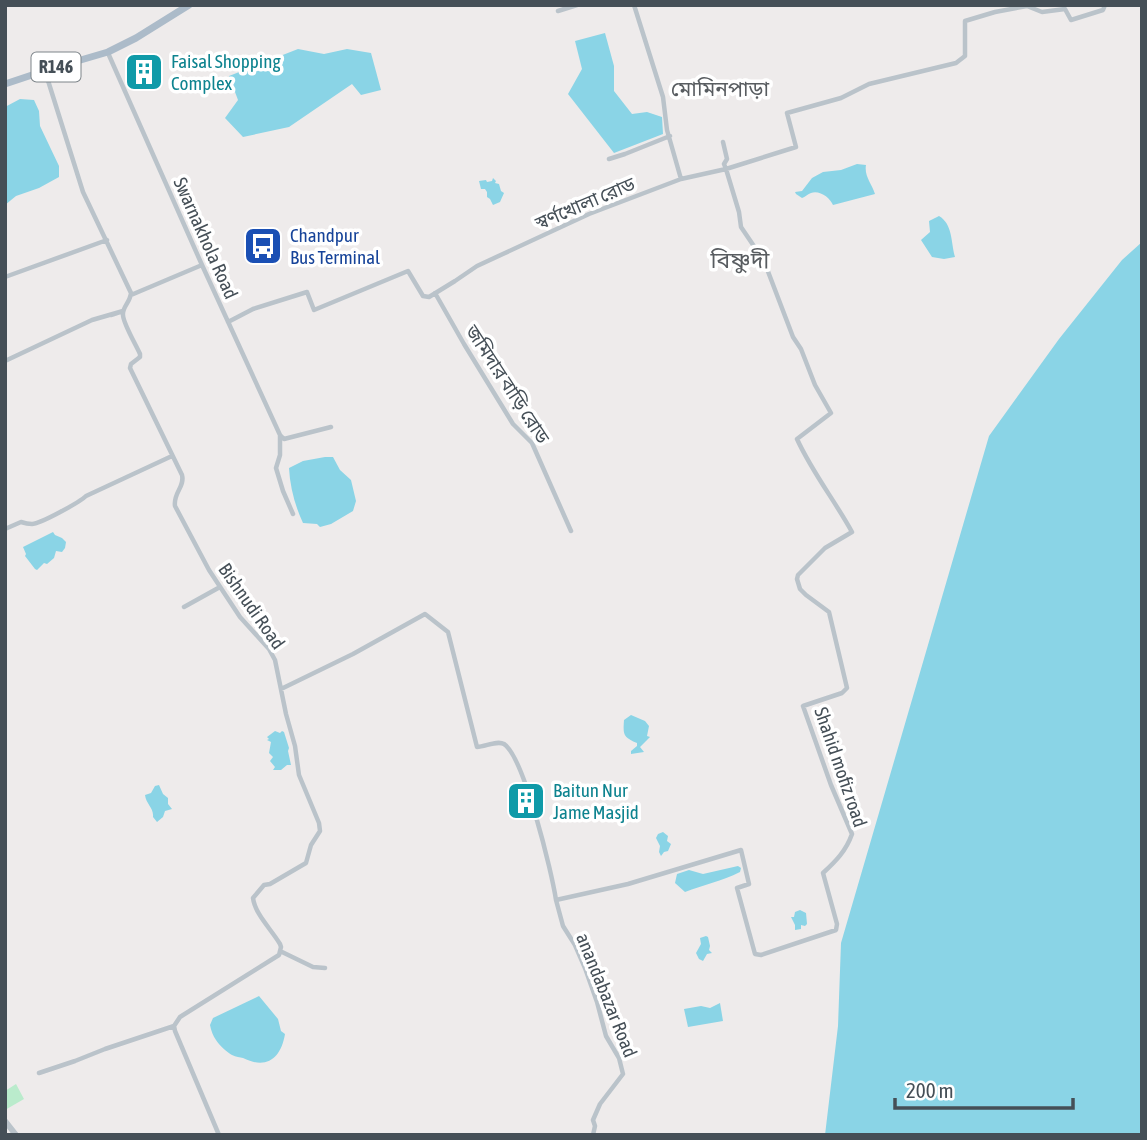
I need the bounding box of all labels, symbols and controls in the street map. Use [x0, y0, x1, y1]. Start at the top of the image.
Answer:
place label: Faisal Shopping Complex [171, 50, 281, 94]
building icon: Faisal Shopping Complex [123, 51, 165, 93]
road number: R146 [32, 52, 80, 82]
district label: মোমিনপাড়া [671, 76, 770, 100]
street label: স্বর্ণখোলা রোড [531, 172, 639, 234]
street label: Swarnakhola Road [169, 174, 243, 302]
place label: Chandpur Bus Terminal [290, 224, 380, 268]
bus stop icon: Chandpur Bus Terminal [242, 225, 284, 267]
district label: বিষ্ণুদী [710, 247, 770, 274]
street label: জমিদার বাড়ি রোড [461, 320, 555, 448]
street label: Bishnudi Road [214, 559, 290, 653]
street label: Shahid mofiz road [810, 704, 872, 830]
place label: Baitun Nur Jame Masjid [553, 779, 639, 823]
building icon: Baitun Nur Jame Masjid [505, 780, 547, 822]
street label: anandabazar Road [572, 930, 642, 1060]
scale bar [895, 1066, 1074, 1110]
text: 200 m [906, 1078, 954, 1102]

